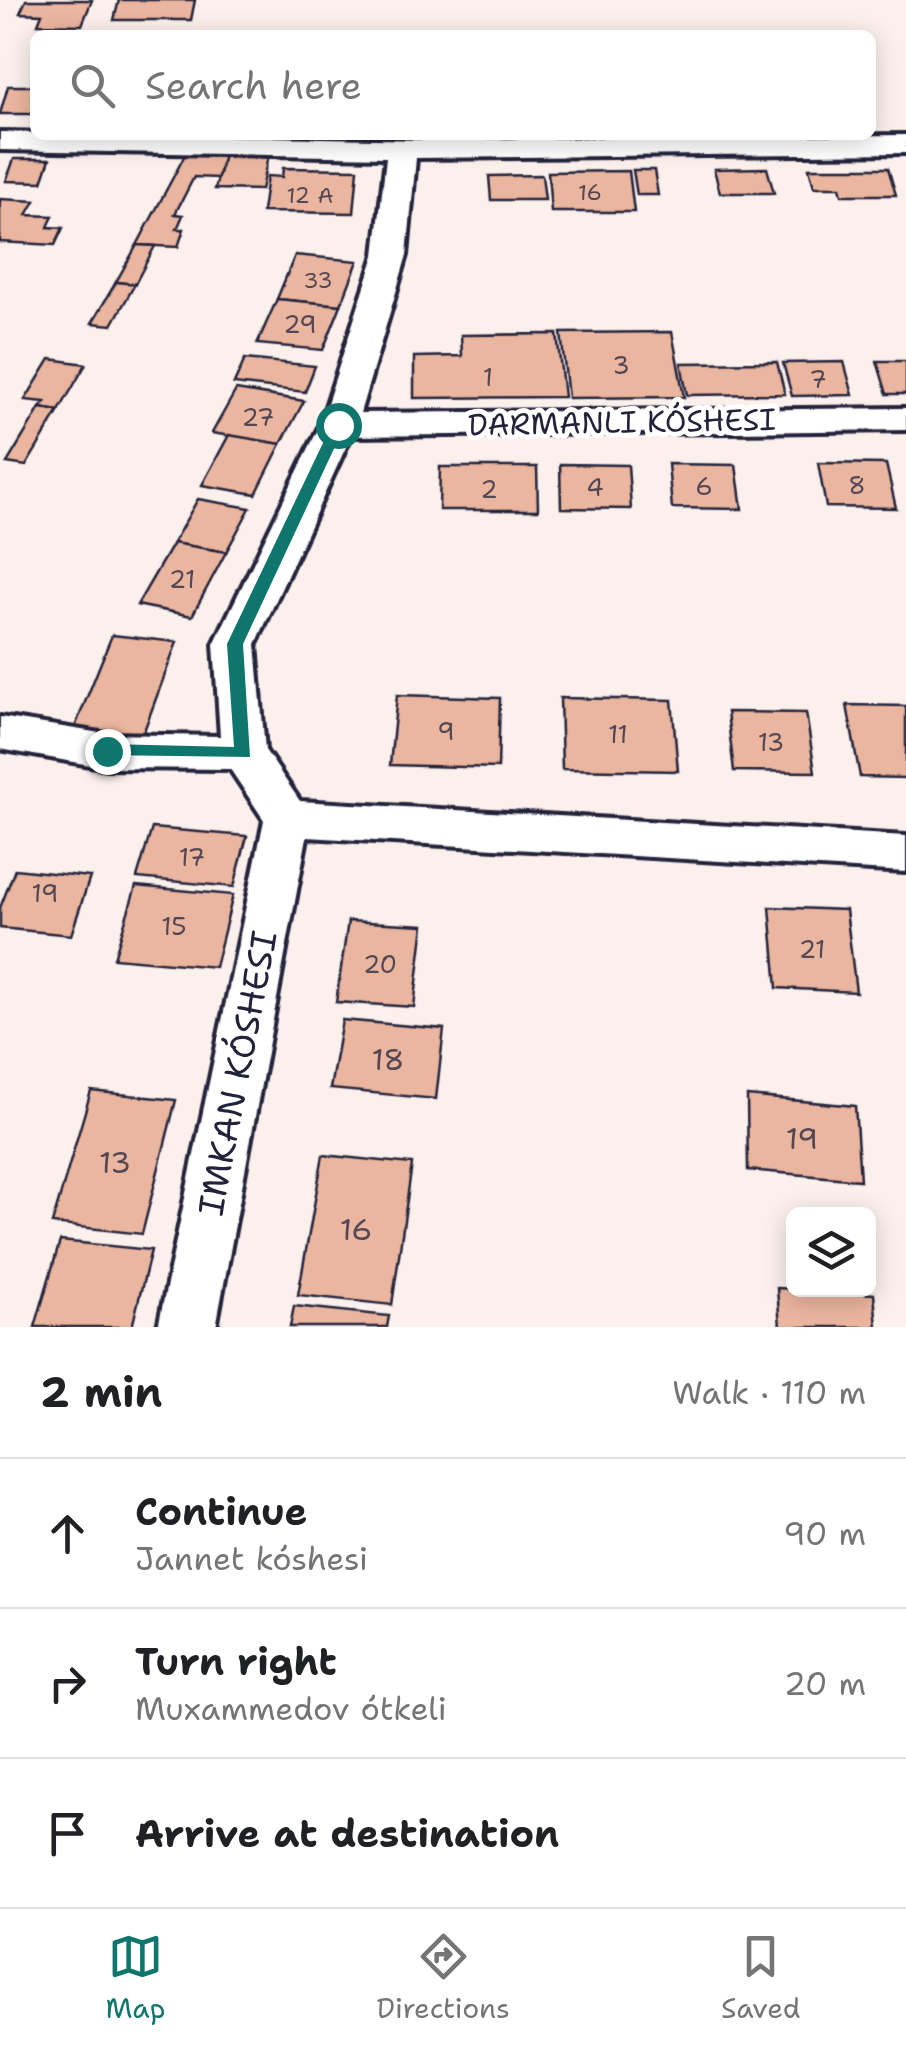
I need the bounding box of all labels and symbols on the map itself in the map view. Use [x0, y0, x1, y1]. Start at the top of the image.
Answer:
house number: 16 [578, 178, 602, 207]
house number: 12 А [287, 181, 333, 210]
house number: 33 [303, 266, 333, 295]
house number: 29 [283, 307, 317, 341]
house number: 3 [612, 348, 630, 382]
house number: 1 [483, 360, 493, 394]
house number: 7 [809, 362, 827, 396]
street label: DARMANLI KÓSHESI [468, 399, 776, 445]
house number: 27 [241, 400, 275, 434]
route start [316, 403, 362, 449]
house number: 8 [848, 468, 866, 502]
house number: 6 [695, 469, 713, 503]
house number: 4 [586, 470, 604, 504]
house number: 2 [480, 472, 498, 506]
house number: 21 [169, 562, 195, 596]
house number: 9 [437, 714, 455, 748]
house number: 11 [608, 717, 628, 751]
house number: 13 [758, 725, 784, 759]
route end [85, 729, 131, 775]
house number: 17 [179, 840, 205, 874]
house number: 19 [32, 876, 58, 910]
house number: 15 [161, 909, 187, 943]
street label: IMKAN KÓSHESI [186, 927, 288, 1219]
house number: 21 [799, 932, 825, 966]
house number: 20 [363, 947, 397, 981]
house number: 18 [371, 1039, 405, 1080]
house number: 19 [786, 1118, 818, 1159]
house number: 13 [99, 1142, 131, 1183]
house number: 16 [340, 1209, 372, 1250]

